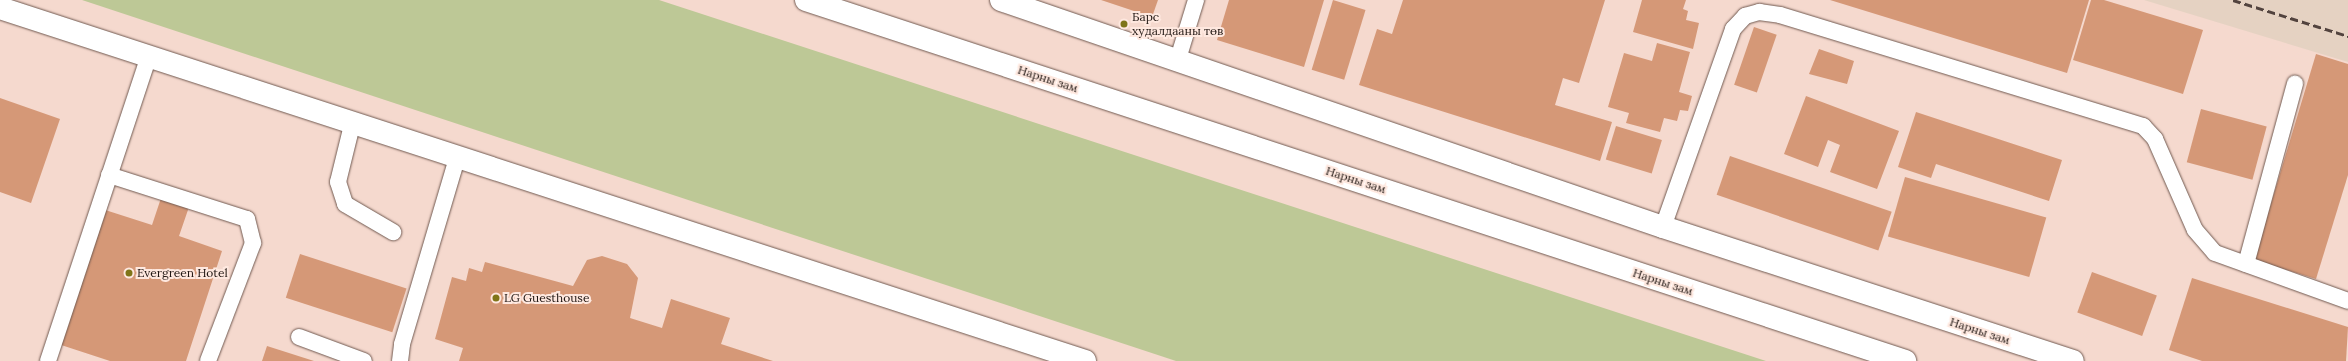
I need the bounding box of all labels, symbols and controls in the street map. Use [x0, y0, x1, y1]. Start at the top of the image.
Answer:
place label: Барс худалдааны төв [1132, 10, 1223, 38]
marker: Барс худалдааны төв [1119, 19, 1129, 29]
street label: Нарны зам [1016, 62, 1080, 96]
street label: Нарны зам [1324, 163, 1388, 197]
street label: Нарны зам [1631, 265, 1695, 299]
place label: Evergreen Hotel [137, 266, 228, 280]
marker: Evergreen Hotel [124, 268, 134, 278]
place label: LG Guesthouse [504, 291, 589, 305]
marker: LG Guesthouse [491, 293, 501, 303]
street label: Нарны зам [1948, 314, 2012, 348]

